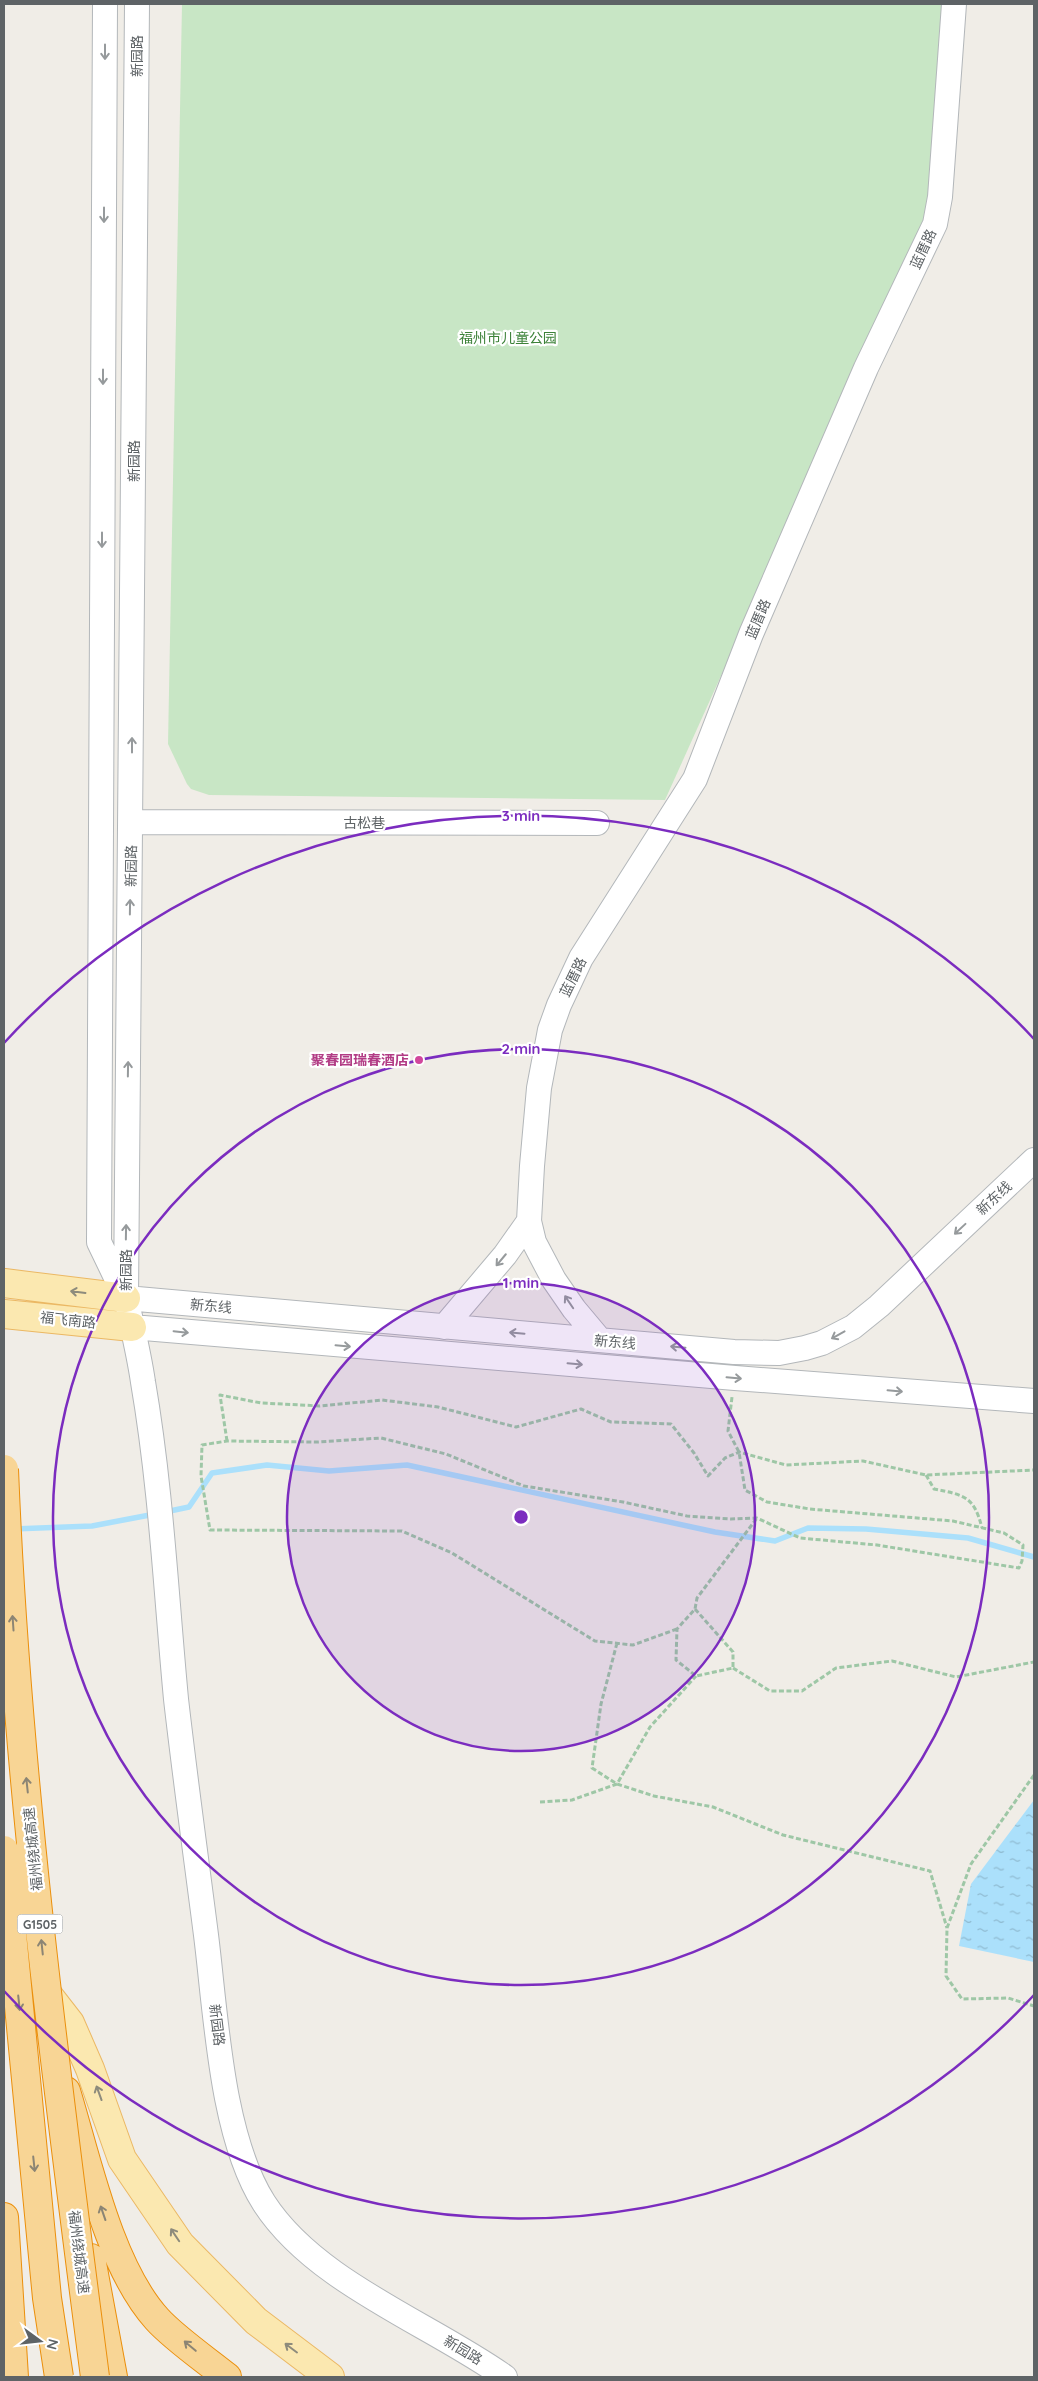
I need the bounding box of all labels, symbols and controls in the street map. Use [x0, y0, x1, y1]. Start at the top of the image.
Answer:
street label: 新园路 [128, 35, 146, 77]
one-way arrow [100, 44, 110, 60]
one-way arrow [99, 206, 109, 223]
street label: 蓝厝路 [906, 226, 940, 272]
park label: 福州市儿童公园 [459, 329, 557, 347]
one-way arrow [98, 369, 108, 385]
street label: 新园路 [125, 440, 143, 482]
one-way arrow [97, 532, 107, 548]
street label: 蓝厝路 [742, 596, 774, 642]
one-way arrow [127, 737, 137, 753]
text: 3 min [502, 806, 540, 825]
street label: 古松巷 [343, 814, 385, 832]
street label: 新园路 [122, 845, 140, 887]
one-way arrow [125, 899, 135, 916]
street label: 蓝厝路 [556, 954, 590, 1000]
text: 2 min [501, 1039, 541, 1058]
place label: 聚春园瑞春酒店 [311, 1051, 409, 1069]
marker: 聚春园瑞春酒店 [413, 1054, 425, 1066]
one-way arrow [123, 1062, 133, 1078]
street label: 新东线 [973, 1177, 1015, 1219]
one-way arrow [954, 1223, 967, 1235]
one-way arrow [121, 1224, 131, 1240]
street label: 新园路 [117, 1249, 135, 1291]
one-way arrow [495, 1253, 506, 1266]
text: 1 min [503, 1273, 539, 1292]
one-way arrow [70, 1287, 86, 1297]
street label: 新东线 [189, 1295, 233, 1317]
one-way arrow [564, 1295, 574, 1309]
street label: 福飞南路 [39, 1308, 97, 1332]
one-way arrow [172, 1328, 188, 1337]
one-way arrow [509, 1328, 525, 1338]
street label: 新东线 [593, 1331, 637, 1353]
one-way arrow [831, 1331, 845, 1341]
one-way arrow [334, 1341, 350, 1350]
one-way arrow [671, 1343, 687, 1352]
one-way arrow [566, 1359, 582, 1369]
one-way arrow [725, 1374, 741, 1383]
one-way arrow [887, 1387, 903, 1396]
centre of rings [512, 1508, 530, 1526]
one-way arrow [9, 1615, 18, 1631]
one-way arrow [22, 1777, 32, 1793]
street label: 福州绕城高速 [20, 1806, 46, 1892]
road number: G1505 [18, 1915, 62, 1934]
one-way arrow [38, 1939, 47, 1955]
one-way arrow [14, 1994, 23, 2010]
street label: 新园路 [206, 2003, 228, 2047]
one-way arrow [94, 2086, 103, 2101]
one-way arrow [29, 2156, 39, 2172]
one-way arrow [98, 2206, 107, 2221]
street label: 福州绕城高速 [65, 2209, 93, 2295]
one-way arrow [169, 2229, 179, 2243]
north arrow [15, 2316, 65, 2366]
street label: 新园路 [440, 2331, 486, 2369]
text: N [43, 2337, 63, 2352]
one-way arrow [183, 2341, 196, 2352]
one-way arrow [285, 2342, 298, 2353]

